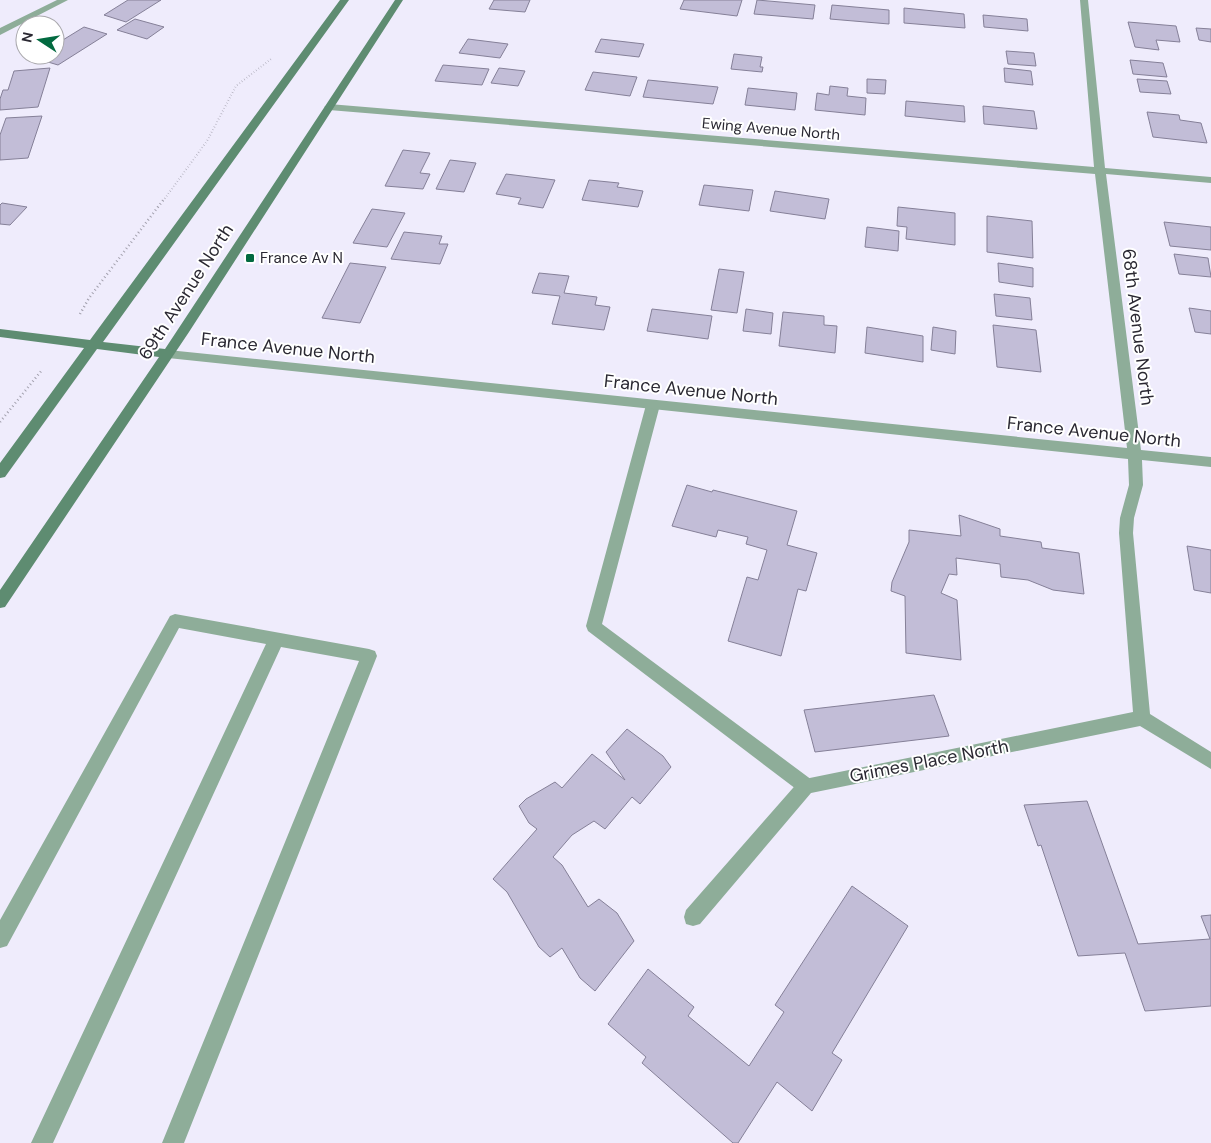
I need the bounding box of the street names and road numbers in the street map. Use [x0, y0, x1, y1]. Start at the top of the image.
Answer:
street label: Ewing Avenue North [701, 113, 841, 145]
street label: 69th Avenue North [133, 219, 239, 365]
street label: 68th Avenue North [1116, 247, 1160, 407]
street label: France Avenue North [200, 327, 376, 369]
street label: France Avenue North [603, 369, 779, 411]
street label: France Avenue North [1006, 411, 1182, 453]
street label: Grimes Place North [847, 734, 1011, 788]

